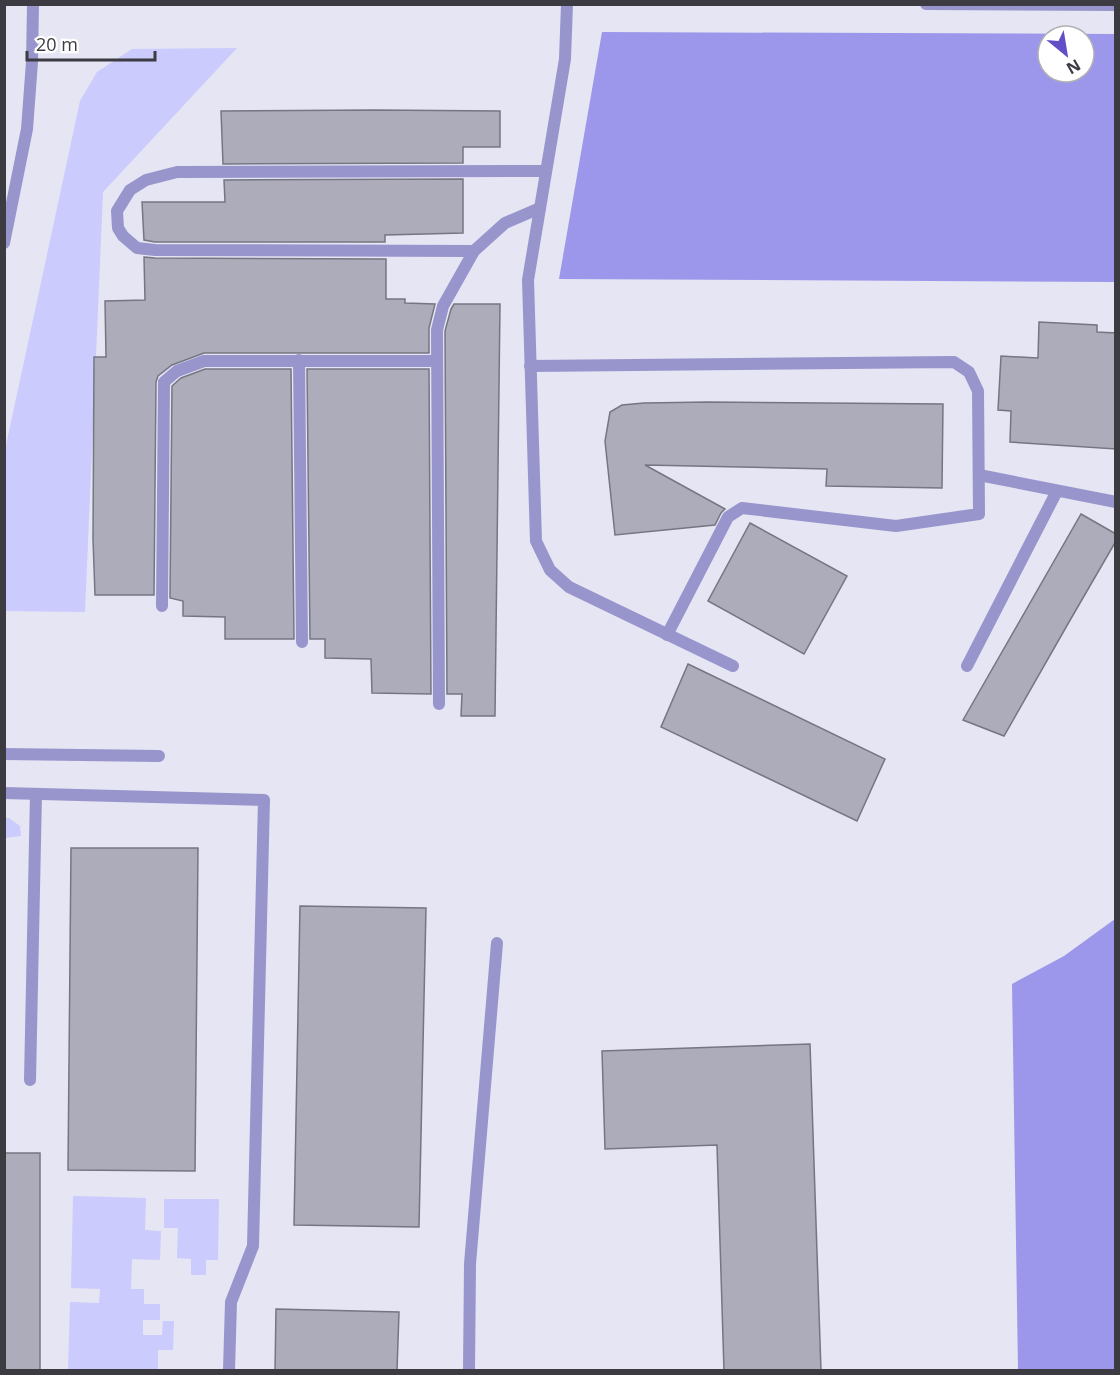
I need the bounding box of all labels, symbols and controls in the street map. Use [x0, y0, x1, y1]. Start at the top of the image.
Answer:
scale bar [27, 24, 154, 62]
north arrow [1036, 24, 1096, 84]
text: 20 m [36, 32, 78, 56]
text: N [1062, 54, 1085, 80]

